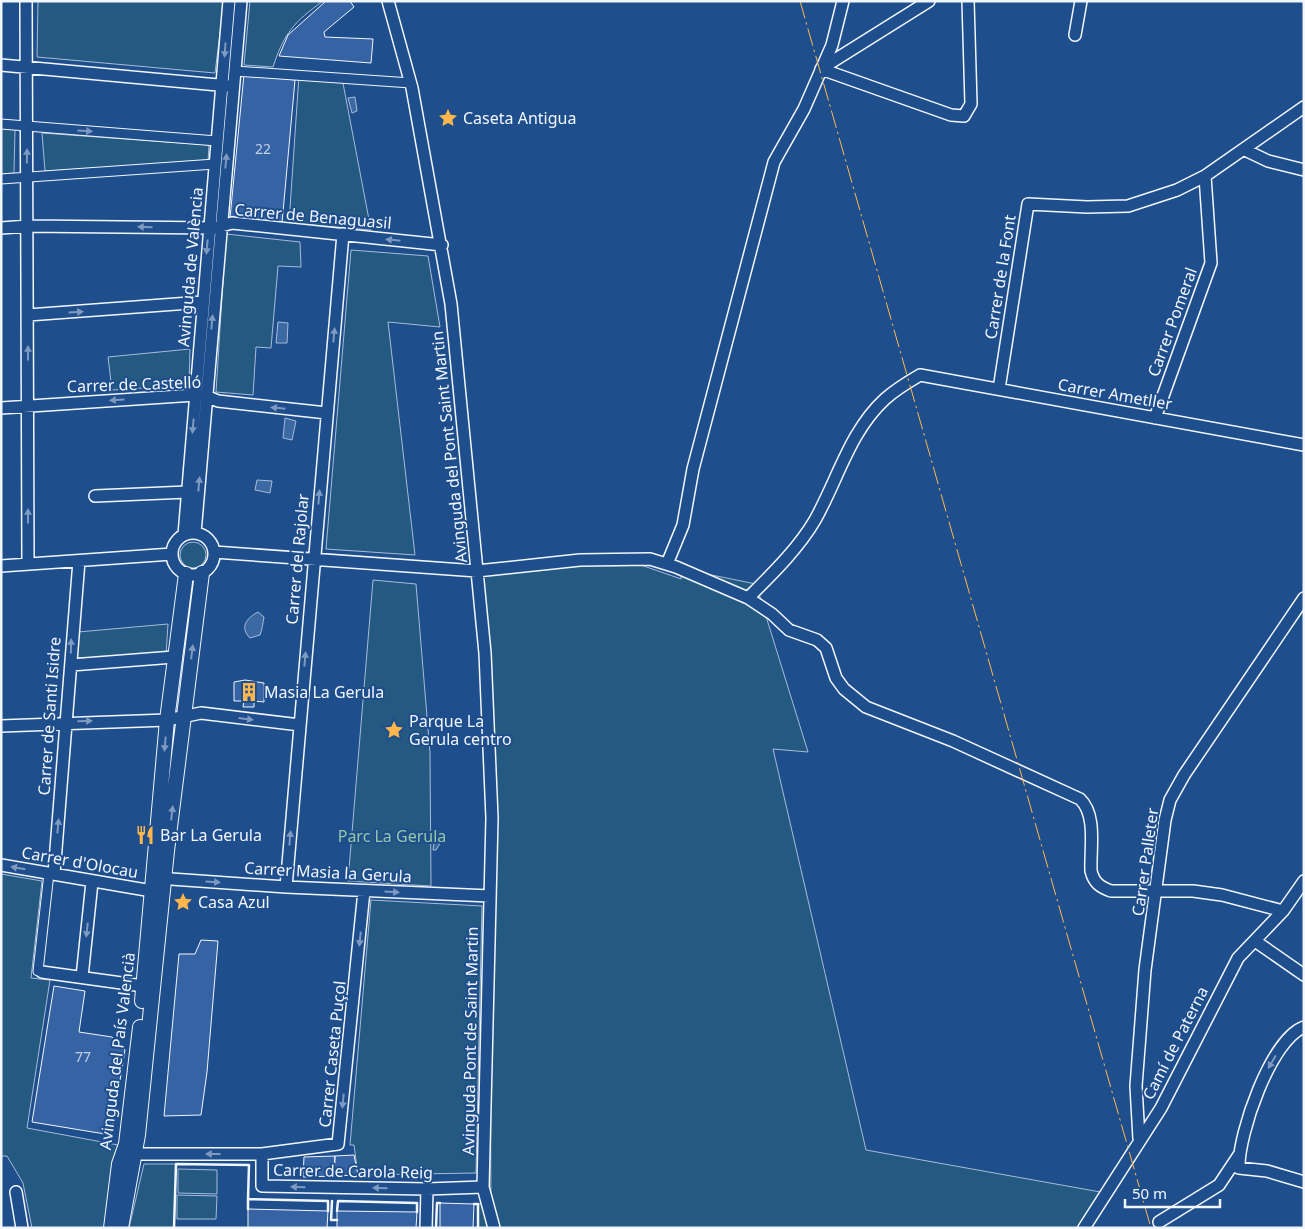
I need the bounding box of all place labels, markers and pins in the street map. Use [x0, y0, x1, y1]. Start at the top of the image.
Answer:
place icon: Caseta Antigua [437, 107, 459, 129]
place label: Caseta Antigua [463, 107, 576, 129]
building icon: Masia La Gerula [238, 681, 260, 703]
place label: Masia La Gerula [264, 681, 384, 703]
place label: Parque La Gerula centro [409, 710, 512, 750]
place icon: Parque La Gerula centro [383, 719, 405, 741]
restaurant icon: Bar La Gerula [134, 824, 156, 846]
place label: Bar La Gerula [160, 824, 262, 846]
place icon: Casa Azul [172, 891, 194, 913]
place label: Casa Azul [198, 891, 270, 913]

